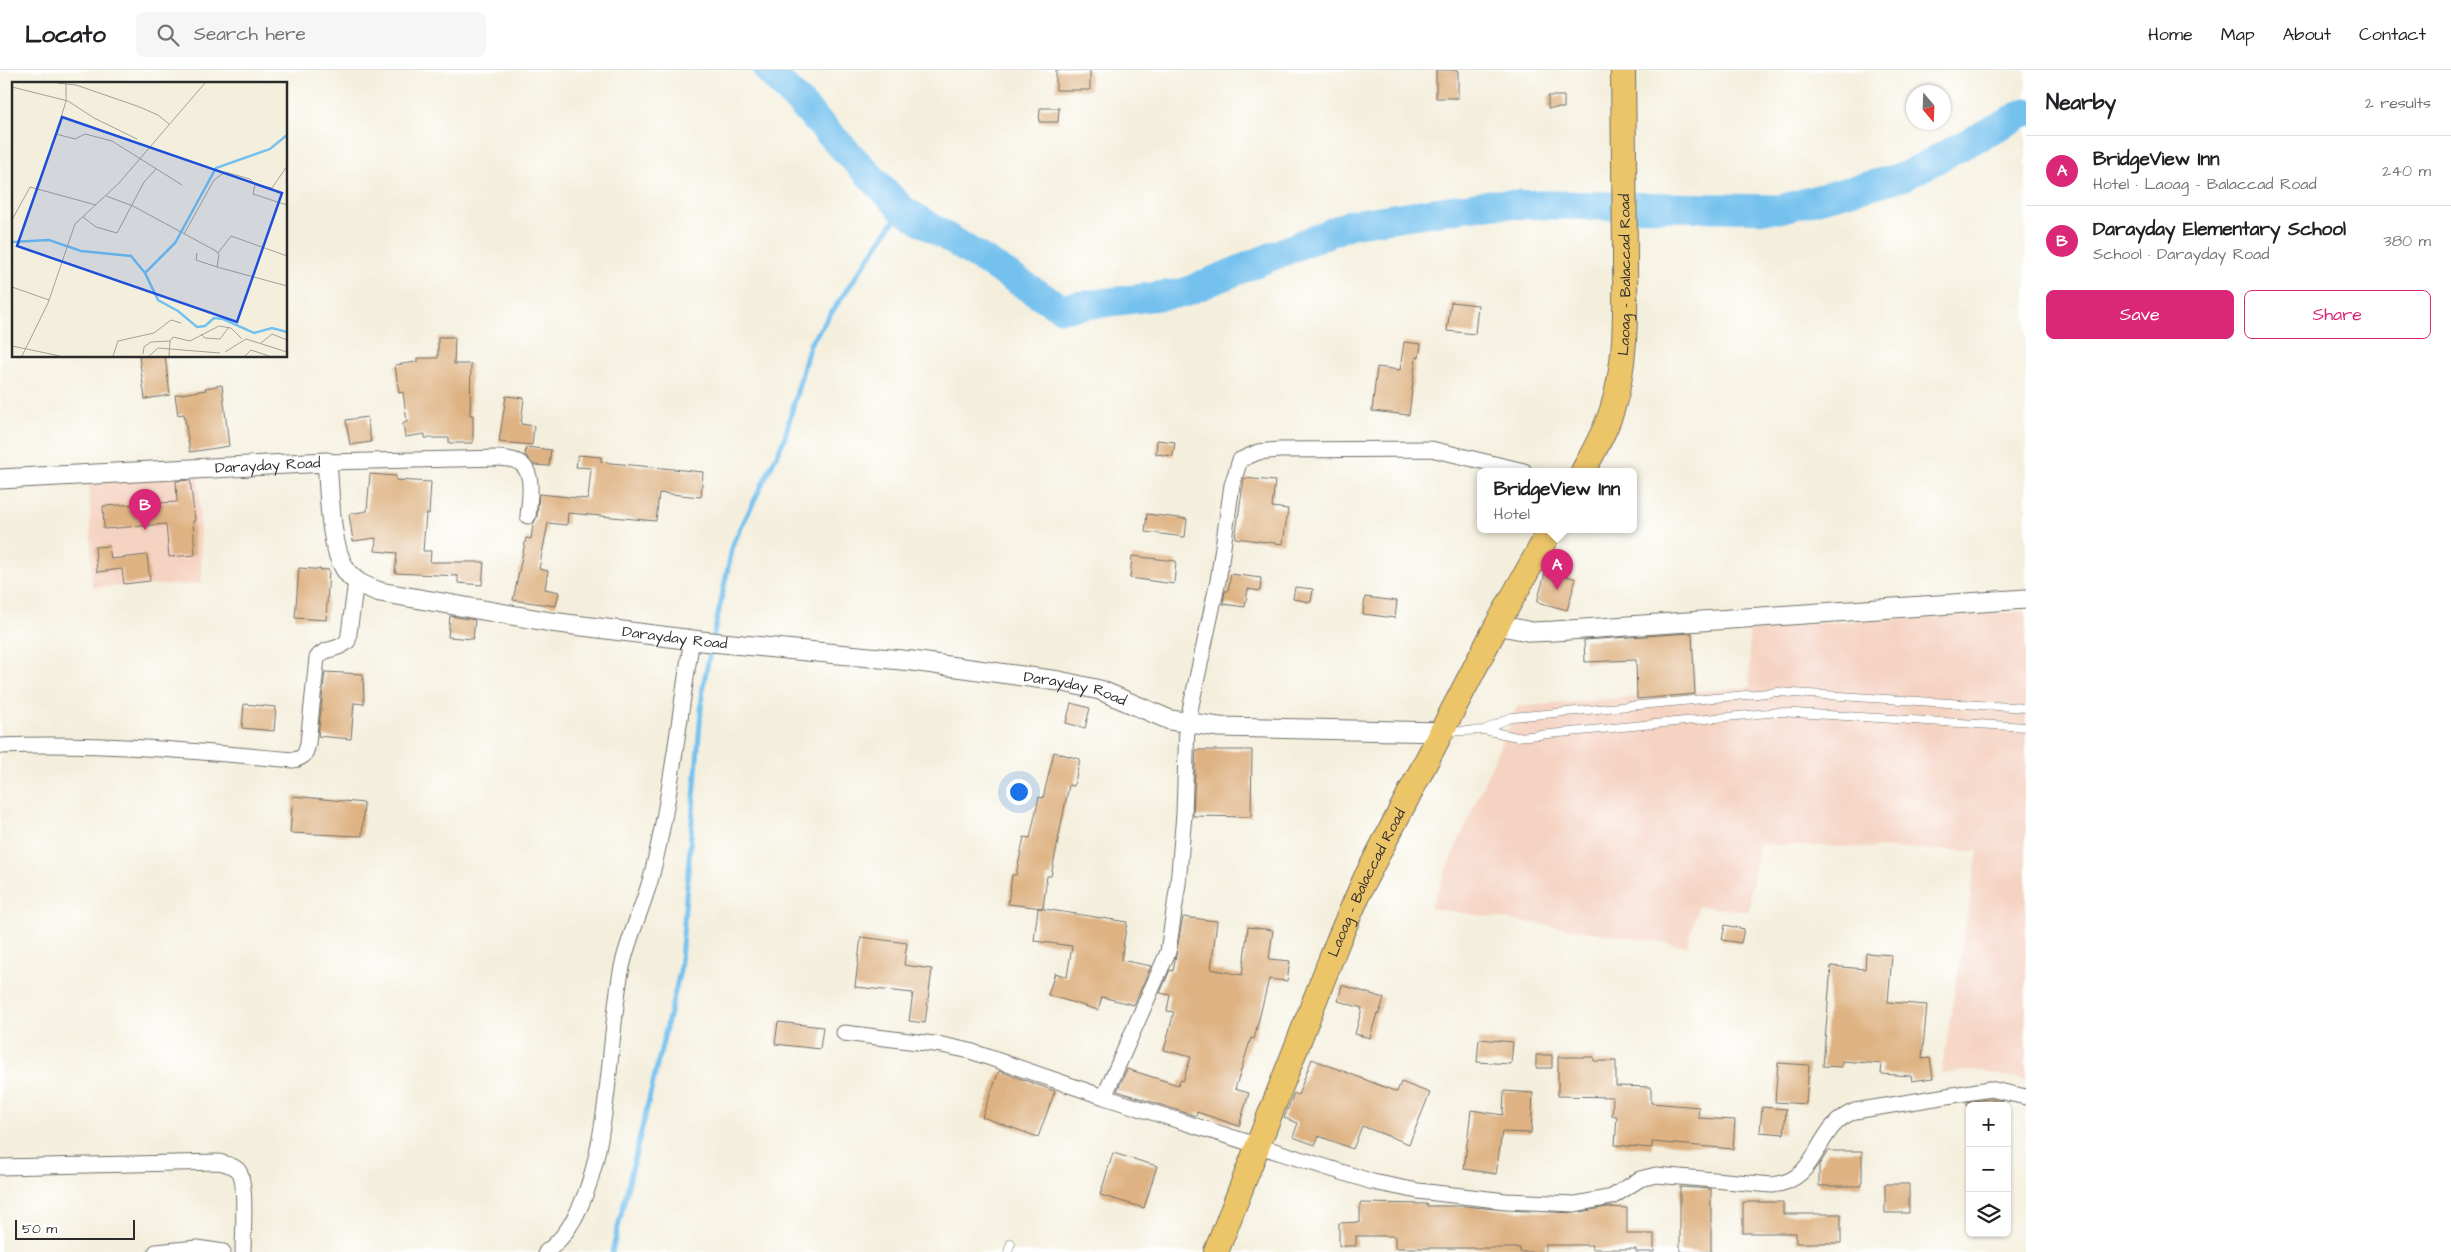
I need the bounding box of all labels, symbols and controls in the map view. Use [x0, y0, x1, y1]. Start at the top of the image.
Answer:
search box [136, 12, 486, 57]
text: Locato [25, 18, 106, 52]
icon: search [154, 21, 182, 49]
text: Search here [194, 21, 306, 48]
text: Home [2148, 22, 2193, 47]
text: Map [2221, 22, 2255, 47]
text: About [2283, 22, 2331, 47]
text: Contact [2359, 22, 2426, 47]
inset map [12, 82, 288, 358]
north arrow [1906, 85, 1951, 130]
text: Nearby [2046, 88, 2116, 117]
text: 2 results [2365, 92, 2431, 114]
text: BridgeView Inn [2093, 146, 2220, 173]
text: A [2057, 160, 2067, 182]
text: 240 m [2382, 160, 2431, 182]
text: Hotel · Laoag - Balaccad Road [2093, 173, 2317, 195]
street label: Laoag - Balaccad Road [1612, 194, 1637, 357]
text: Darayday Elementary School [2093, 216, 2346, 243]
text: B [2056, 230, 2068, 252]
text: 380 m [2384, 230, 2431, 252]
text: School · Darayday Road [2093, 243, 2269, 265]
button: Save [2046, 290, 2234, 339]
button: Share [2244, 290, 2431, 339]
street label: Darayday Road [214, 452, 321, 478]
popup [1477, 468, 1637, 533]
text: BridgeView Inn [1494, 476, 1620, 503]
pin: B [129, 489, 161, 530]
text: Hotel [1494, 503, 1530, 525]
pin: A [1541, 549, 1573, 590]
street label: Darayday Road [621, 621, 729, 654]
street label: Darayday Road [1022, 666, 1130, 711]
your location [1006, 779, 1032, 805]
street label: Laoag - Balaccad Road [1322, 805, 1410, 960]
map controls [1966, 1102, 2011, 1237]
button: + [1966, 1102, 2011, 1147]
button: − [1966, 1147, 2011, 1192]
button: layers [1966, 1192, 2011, 1237]
scale bar [15, 1217, 135, 1240]
text: 50 m [22, 1219, 57, 1239]

